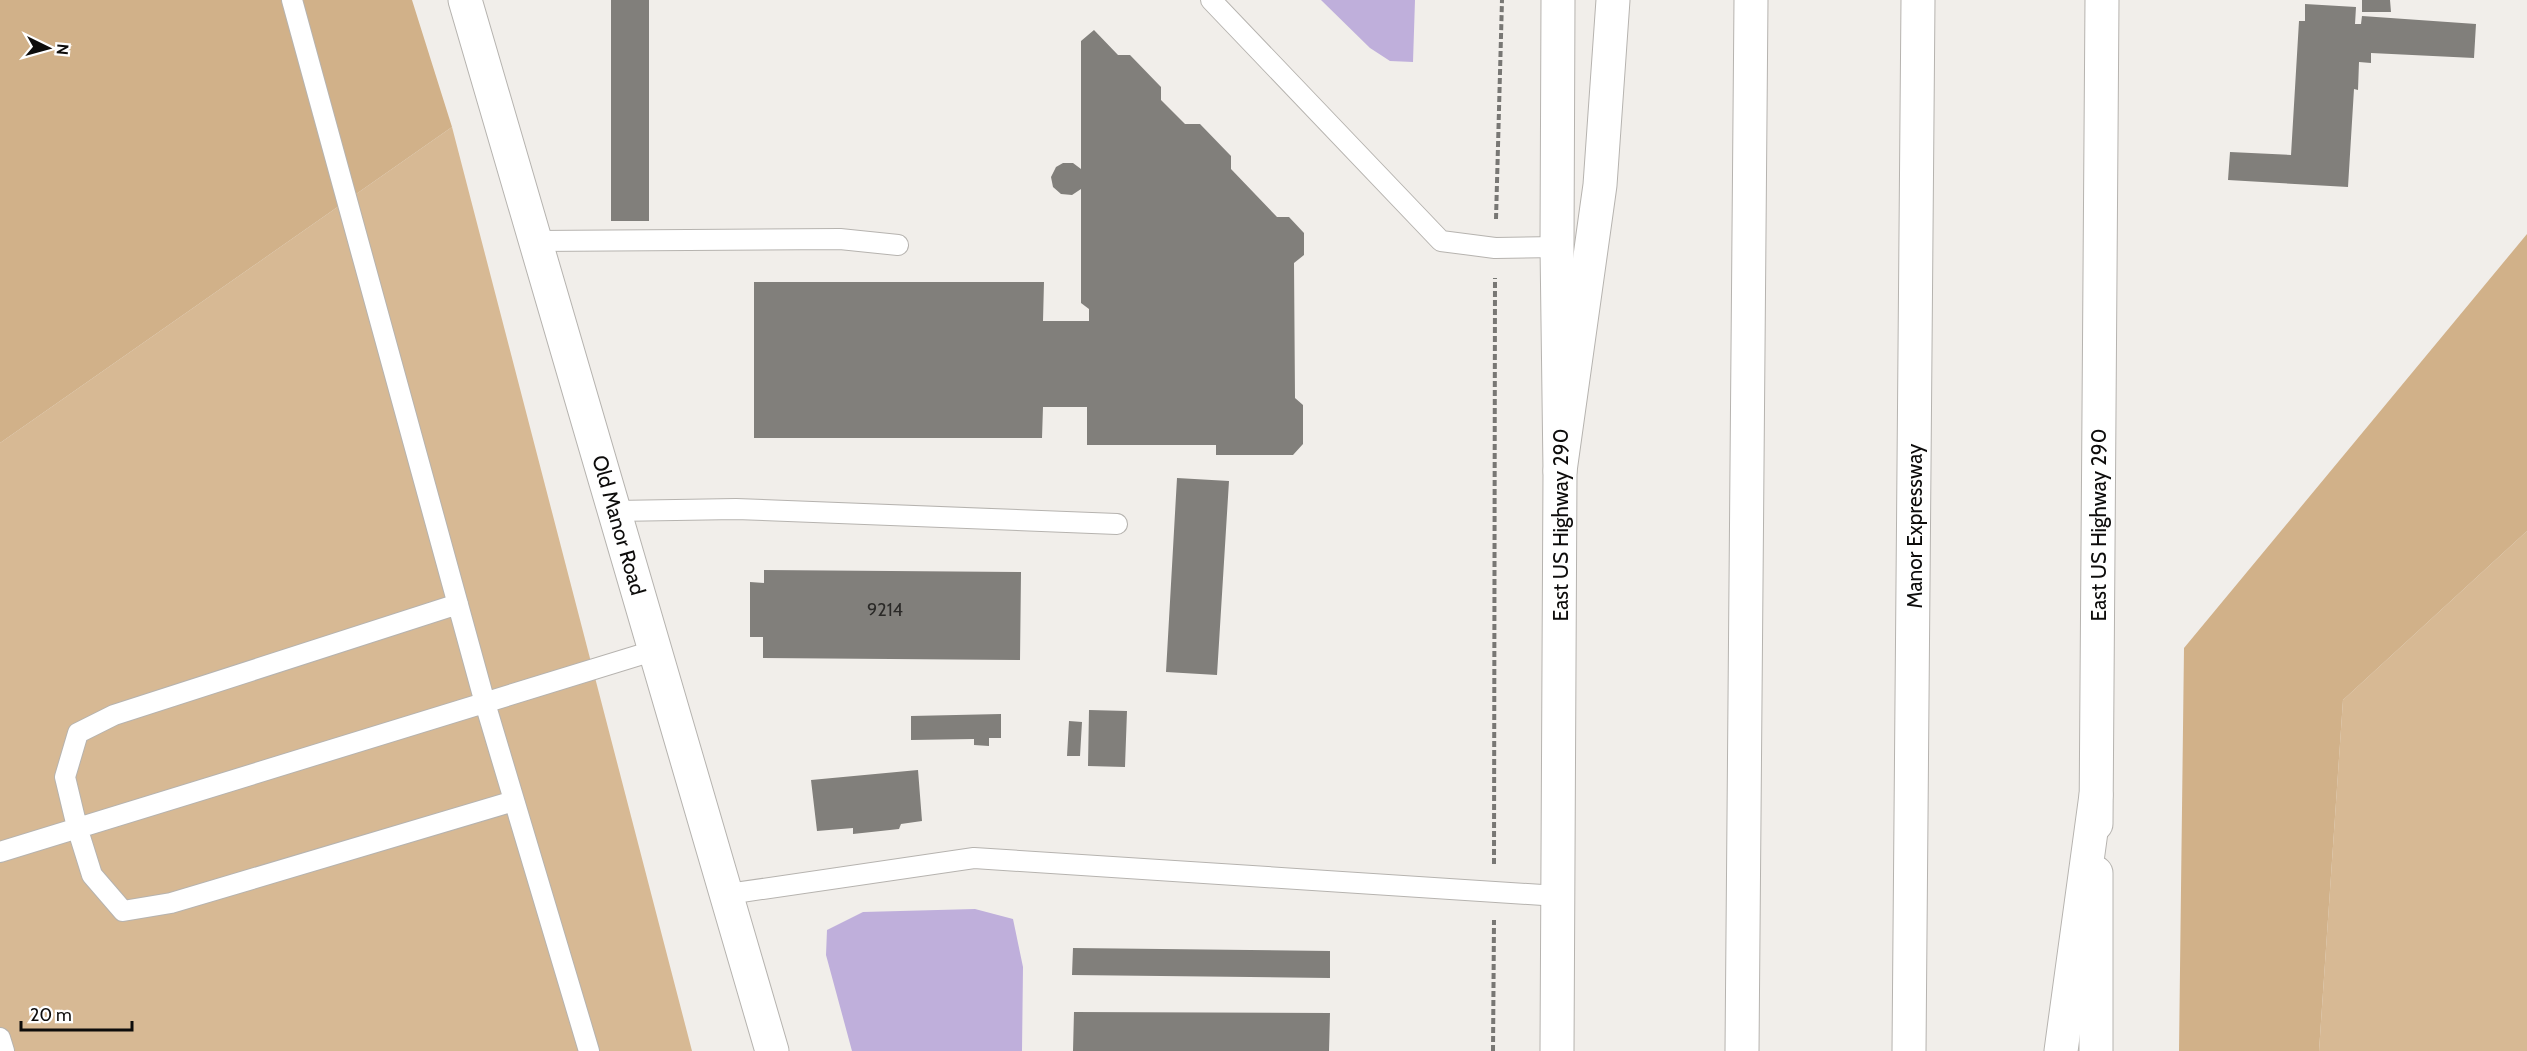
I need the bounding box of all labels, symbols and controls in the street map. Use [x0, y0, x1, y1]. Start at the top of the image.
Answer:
north arrow [18, 18, 78, 78]
text: N [52, 43, 72, 56]
street label: East US Highway 290 [1548, 429, 1573, 621]
street label: East US Highway 290 [2086, 429, 2111, 621]
street label: Manor Expressway [1902, 443, 1927, 608]
street label: Old Manor Road [587, 452, 651, 598]
house number: 9214 [867, 599, 903, 621]
scale bar [21, 994, 132, 1032]
text: 20 m [30, 1004, 72, 1026]

